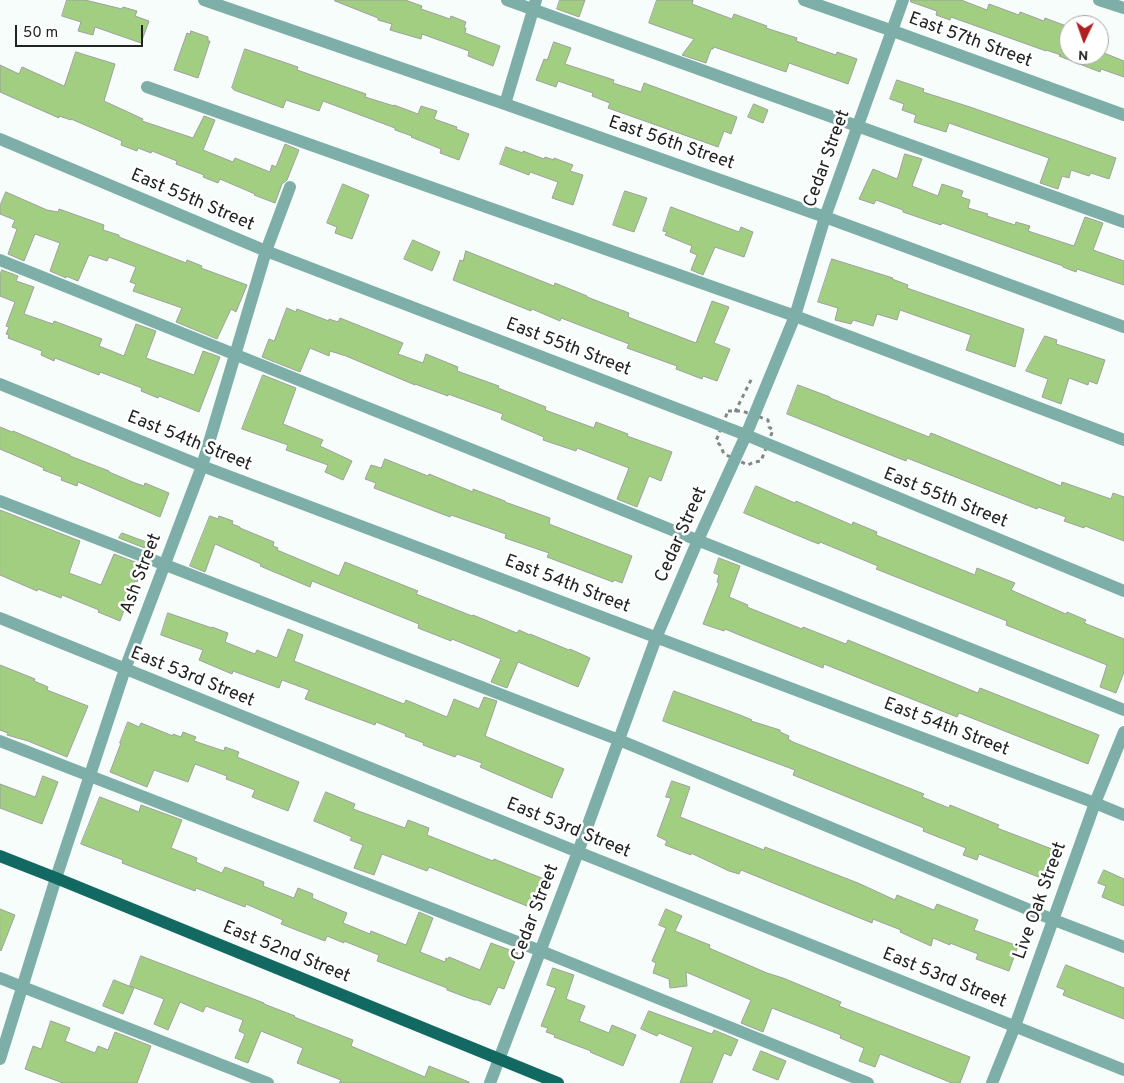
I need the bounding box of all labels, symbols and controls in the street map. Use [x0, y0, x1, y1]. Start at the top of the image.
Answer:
street label: East 57th Street [905, 9, 1035, 73]
scale bar [18, 15, 145, 47]
north arrow [1059, 15, 1109, 65]
text: 50 m [23, 24, 58, 43]
text: N [1078, 46, 1089, 63]
street label: Cedar Street [800, 107, 856, 211]
street label: East 56th Street [605, 112, 737, 176]
street label: East 55th Street [127, 165, 257, 237]
street label: East 55th Street [502, 314, 634, 382]
street label: East 54th Street [124, 407, 254, 477]
street label: East 55th Street [880, 464, 1010, 534]
street label: Cedar Street [651, 484, 713, 586]
street label: Ash Street [117, 531, 167, 617]
street label: East 54th Street [501, 551, 633, 619]
street label: East 53rd Street [127, 643, 257, 713]
street label: East 54th Street [880, 694, 1012, 762]
street label: East 53rd Street [503, 794, 633, 864]
street label: Live Oak Street [1010, 839, 1072, 963]
street label: Cedar Street [508, 861, 564, 965]
street label: East 52nd Street [219, 918, 353, 988]
street label: East 53rd Street [879, 944, 1009, 1014]

